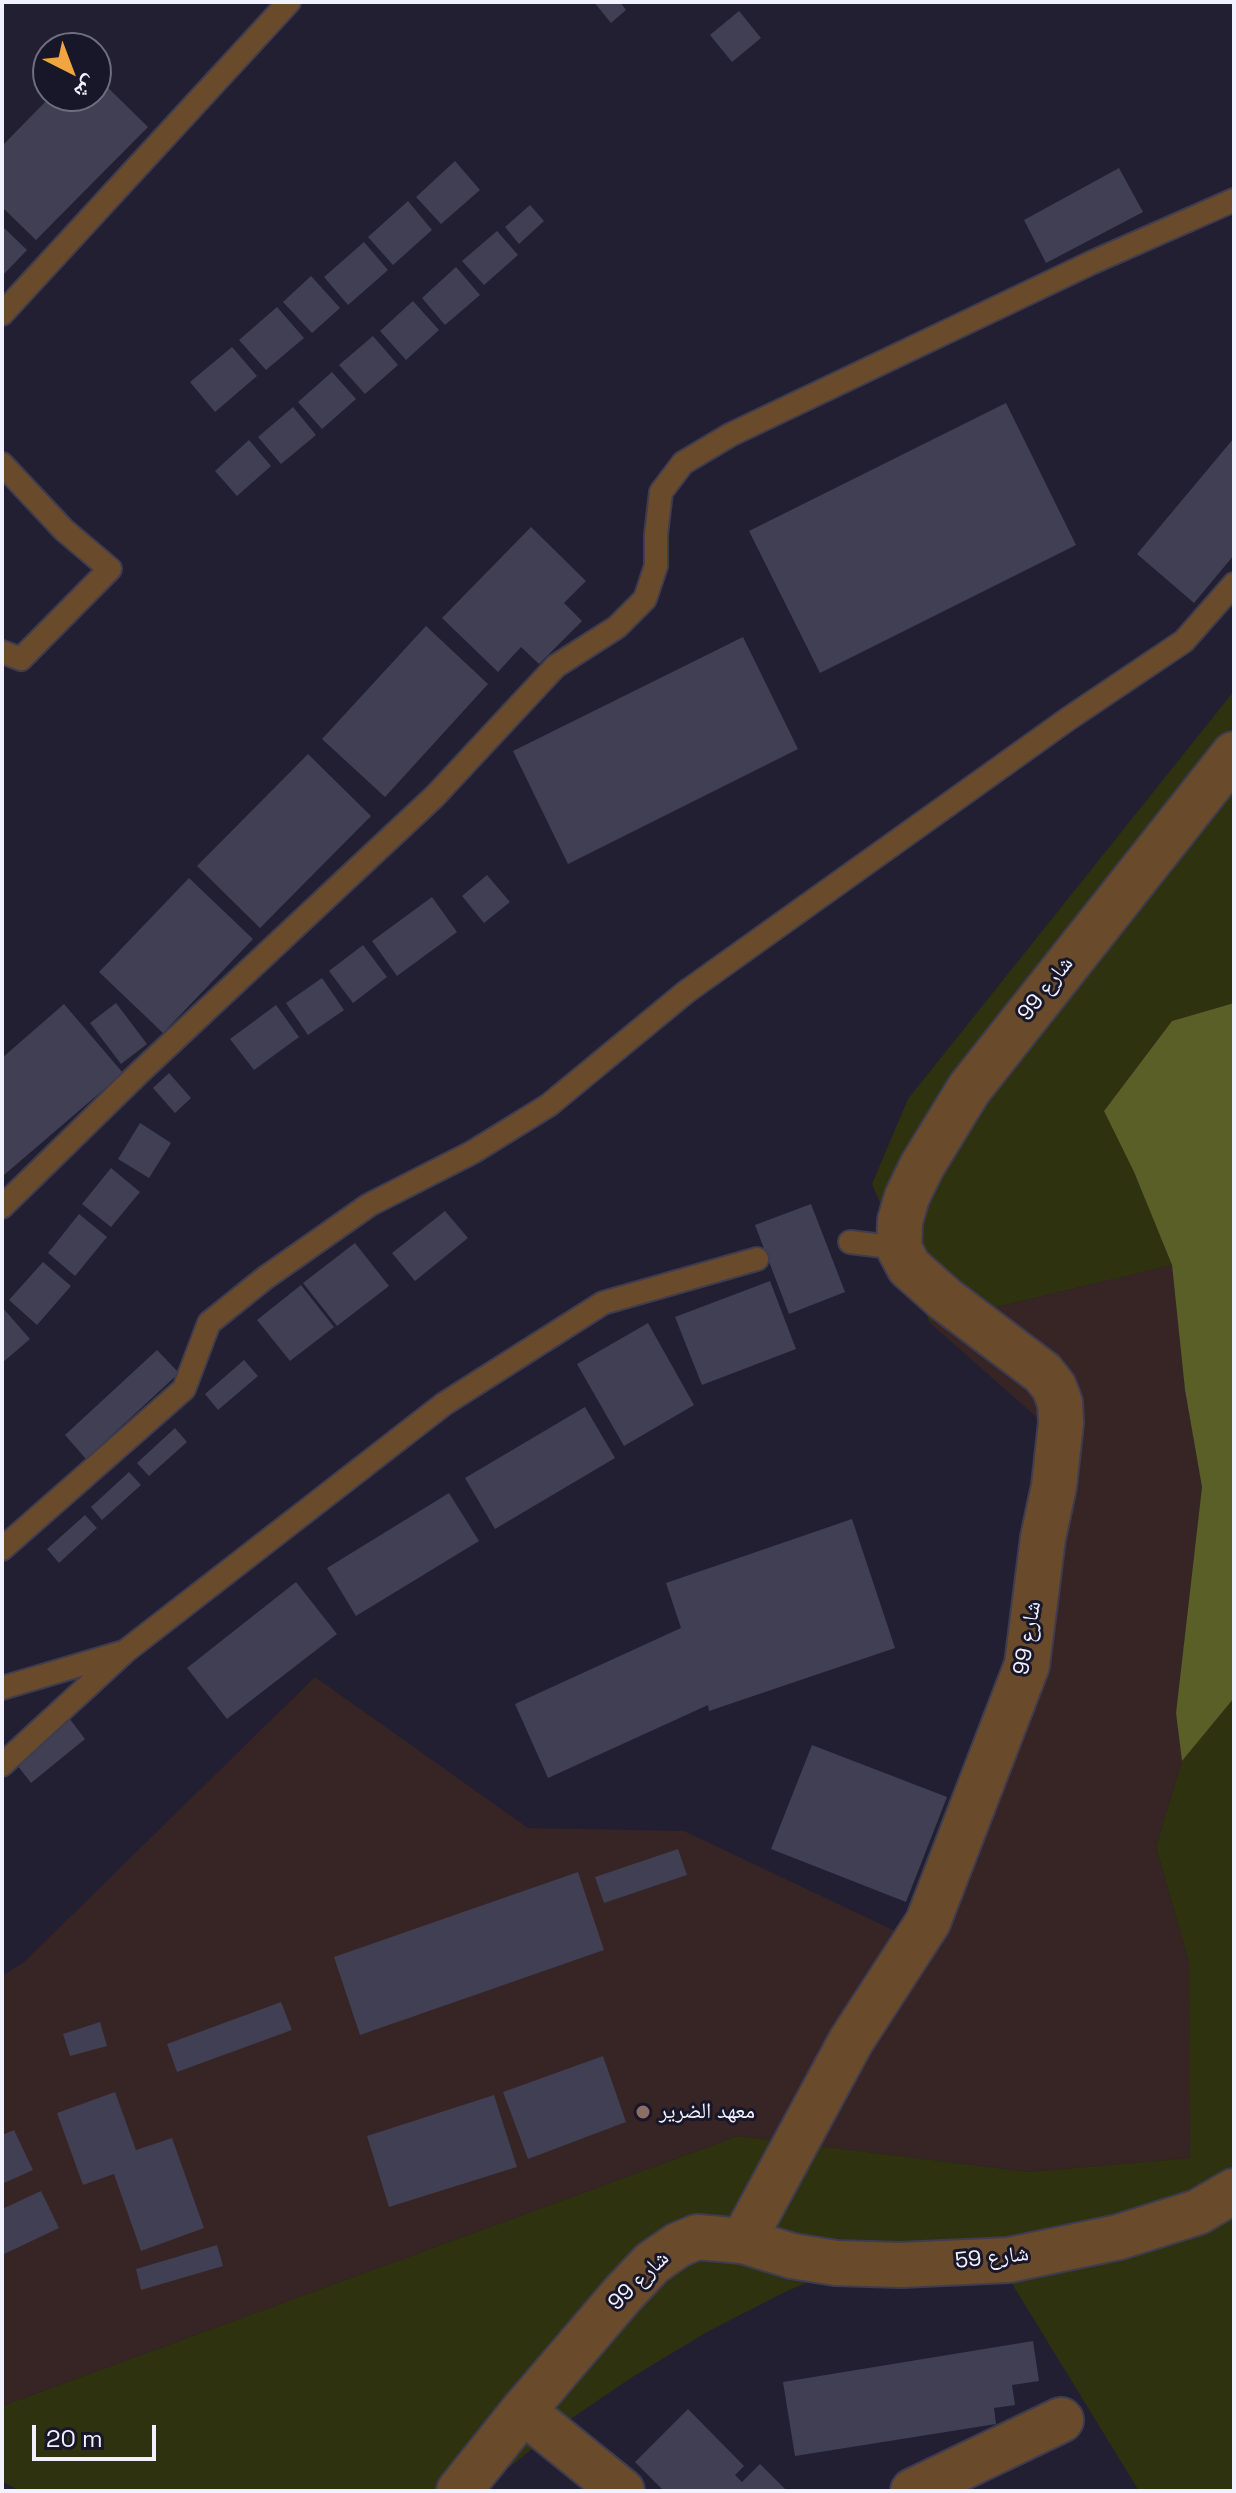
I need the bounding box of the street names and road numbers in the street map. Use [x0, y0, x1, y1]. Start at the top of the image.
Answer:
street label: شارع 99 [1013, 952, 1079, 1026]
street label: شارع 99 [1009, 1599, 1047, 1677]
street label: شارع 59 [954, 2241, 1030, 2275]
street label: شارع 99 [603, 2246, 675, 2316]

